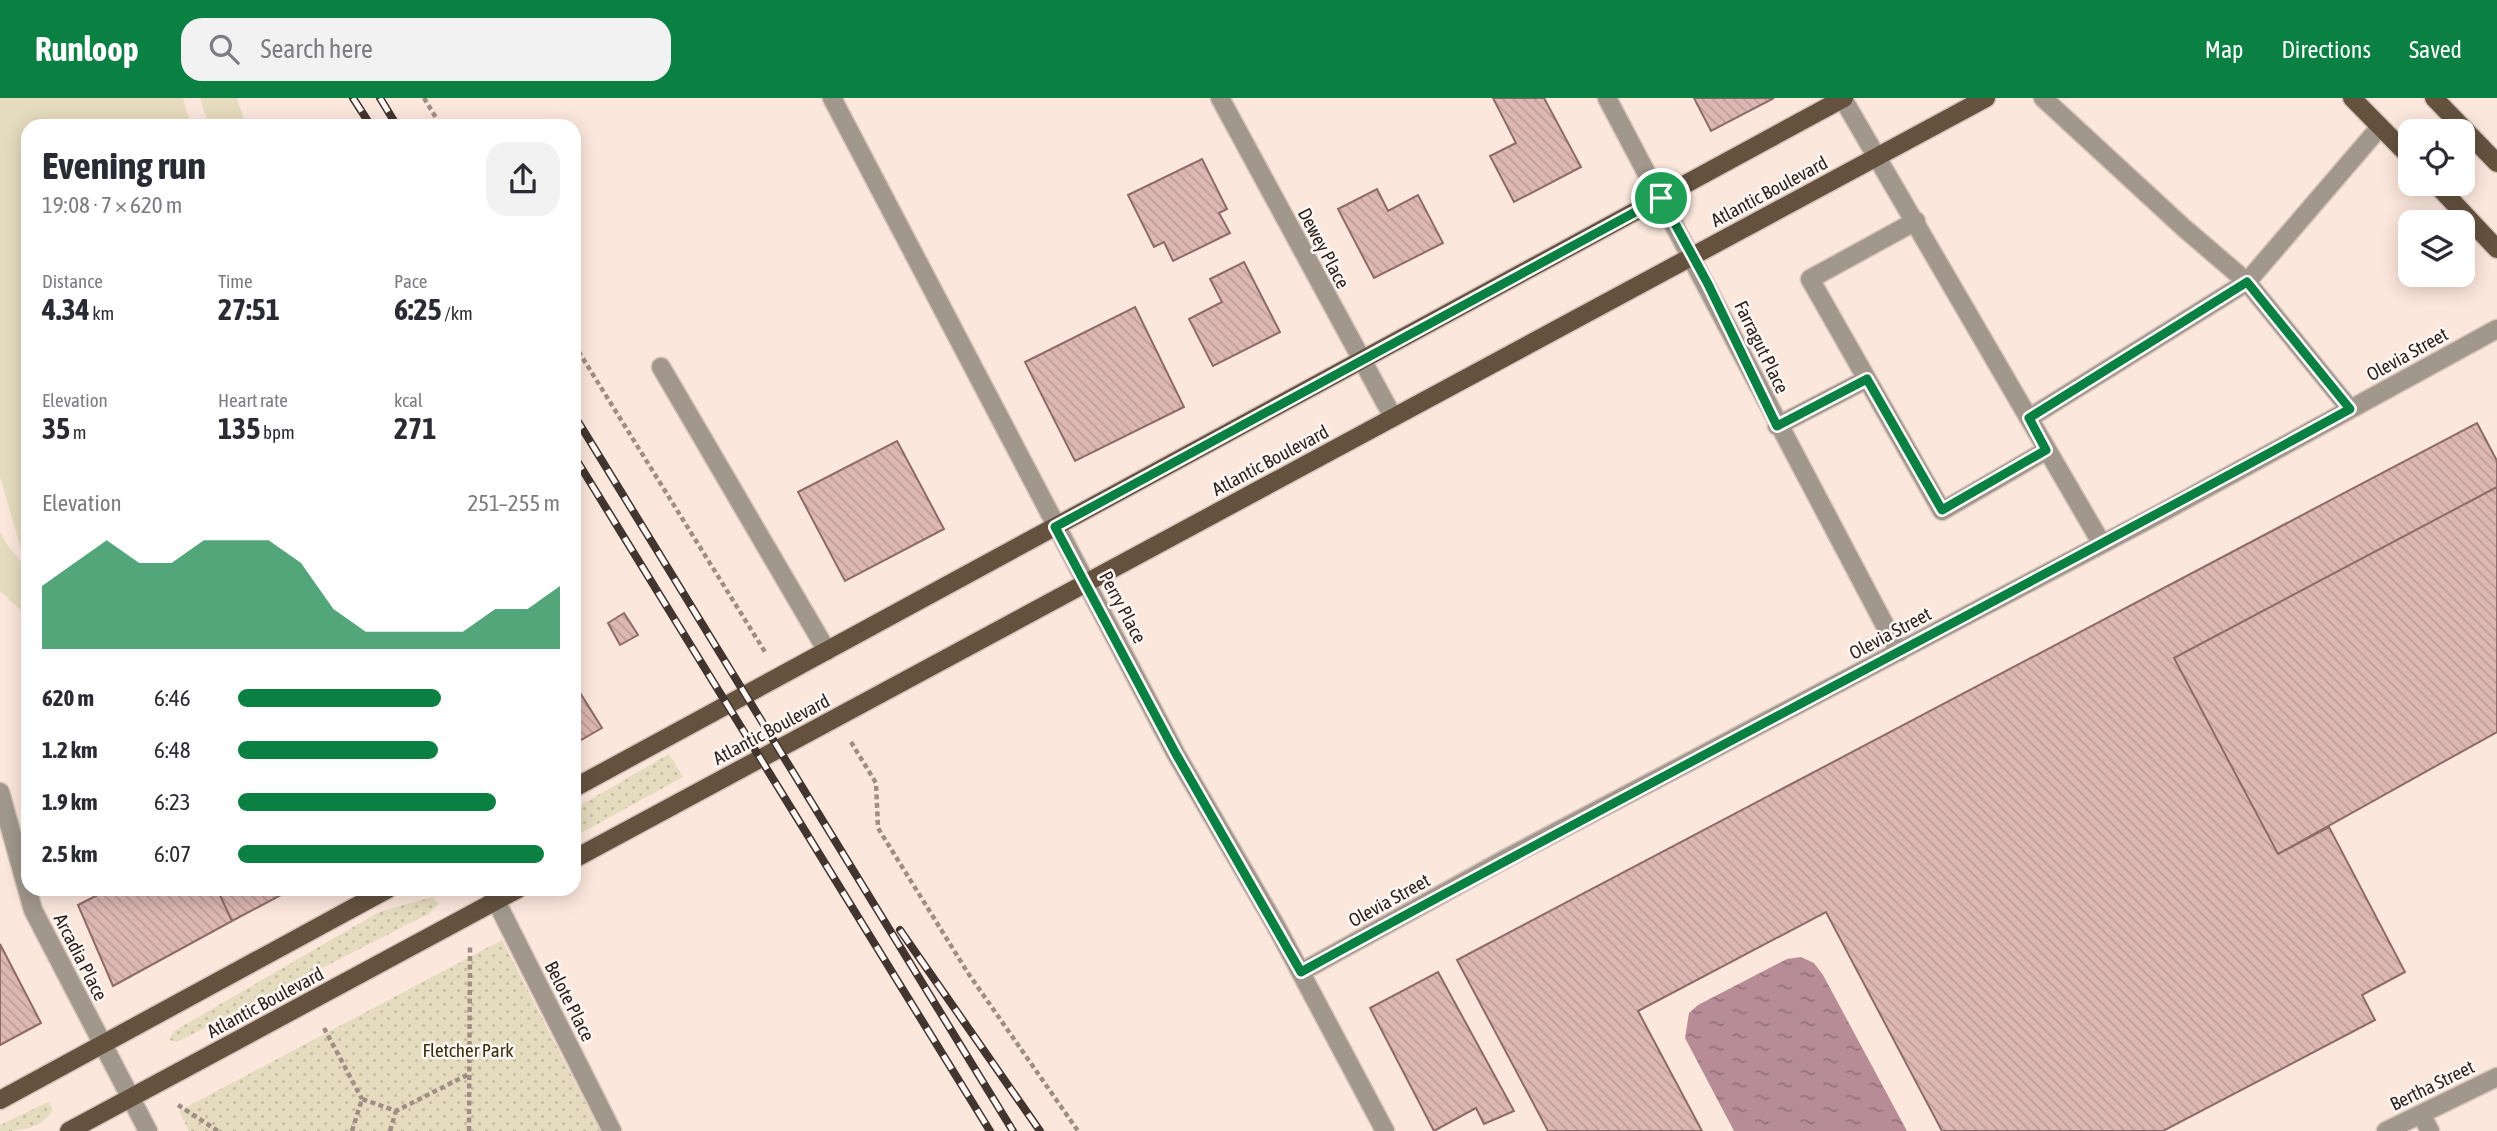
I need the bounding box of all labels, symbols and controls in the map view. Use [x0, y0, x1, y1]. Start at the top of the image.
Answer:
search box [181, 18, 671, 81]
text: Runloop [35, 30, 139, 68]
icon: search [205, 30, 243, 68]
text: Search here [261, 34, 373, 64]
text: Map [2205, 36, 2243, 63]
text: Directions [2281, 36, 2371, 63]
text: Saved [2409, 36, 2462, 63]
map controls [2398, 119, 2475, 287]
button: locate [2398, 119, 2475, 196]
button: share [486, 142, 560, 216]
text: Evening run [42, 144, 206, 187]
street label: Atlantic Boulevard [1707, 151, 1831, 231]
pin [1631, 168, 1691, 228]
icon: arrive [1642, 179, 1680, 217]
text: 19:08 · 7 × 620 m [42, 192, 182, 218]
street label: Dewey Place [1294, 204, 1354, 292]
button: layers [2398, 210, 2475, 287]
text: Distance [42, 270, 103, 292]
text: Time [218, 270, 253, 292]
text: Pace [394, 270, 427, 292]
text: 4.34 [42, 292, 90, 326]
text: 27:51 [218, 292, 280, 326]
text: 6:25 [394, 292, 442, 326]
street label: Farragut Place [1730, 297, 1794, 397]
text: km [90, 302, 114, 324]
text: /km [442, 302, 473, 324]
street label: Olevia Street [2362, 323, 2452, 385]
text: Elevation [42, 389, 108, 411]
text: Heart rate [218, 389, 288, 411]
text: kcal [394, 389, 423, 411]
text: 35 [42, 411, 70, 445]
text: 135 [218, 411, 260, 445]
text: 271 [394, 411, 436, 445]
street label: Atlantic Boulevard [1208, 420, 1332, 500]
text: m [70, 421, 87, 443]
text: bpm [260, 421, 295, 443]
text: Elevation [42, 490, 122, 516]
text: 251–255 m [467, 490, 560, 516]
street label: Perry Place [1095, 567, 1151, 647]
street label: Olevia Street [1845, 602, 1935, 664]
text: 620 m [42, 685, 94, 711]
text: 6:46 [154, 685, 191, 711]
street label: Atlantic Boulevard [709, 689, 833, 769]
text: 1.2 km [42, 737, 98, 763]
text: 6:48 [154, 737, 191, 763]
text: 1.9 km [42, 789, 98, 815]
text: 6:23 [154, 789, 191, 815]
text: 2.5 km [42, 841, 98, 867]
text: 6:07 [154, 841, 191, 867]
street label: Olevia Street [1344, 869, 1434, 931]
street label: Arcadia Place [50, 910, 112, 1004]
street label: Belote Place [541, 957, 599, 1045]
street label: Atlantic Boulevard [203, 962, 327, 1042]
park label: Fletcher Park [422, 1039, 514, 1061]
street label: Bertha Street [2386, 1055, 2478, 1115]

